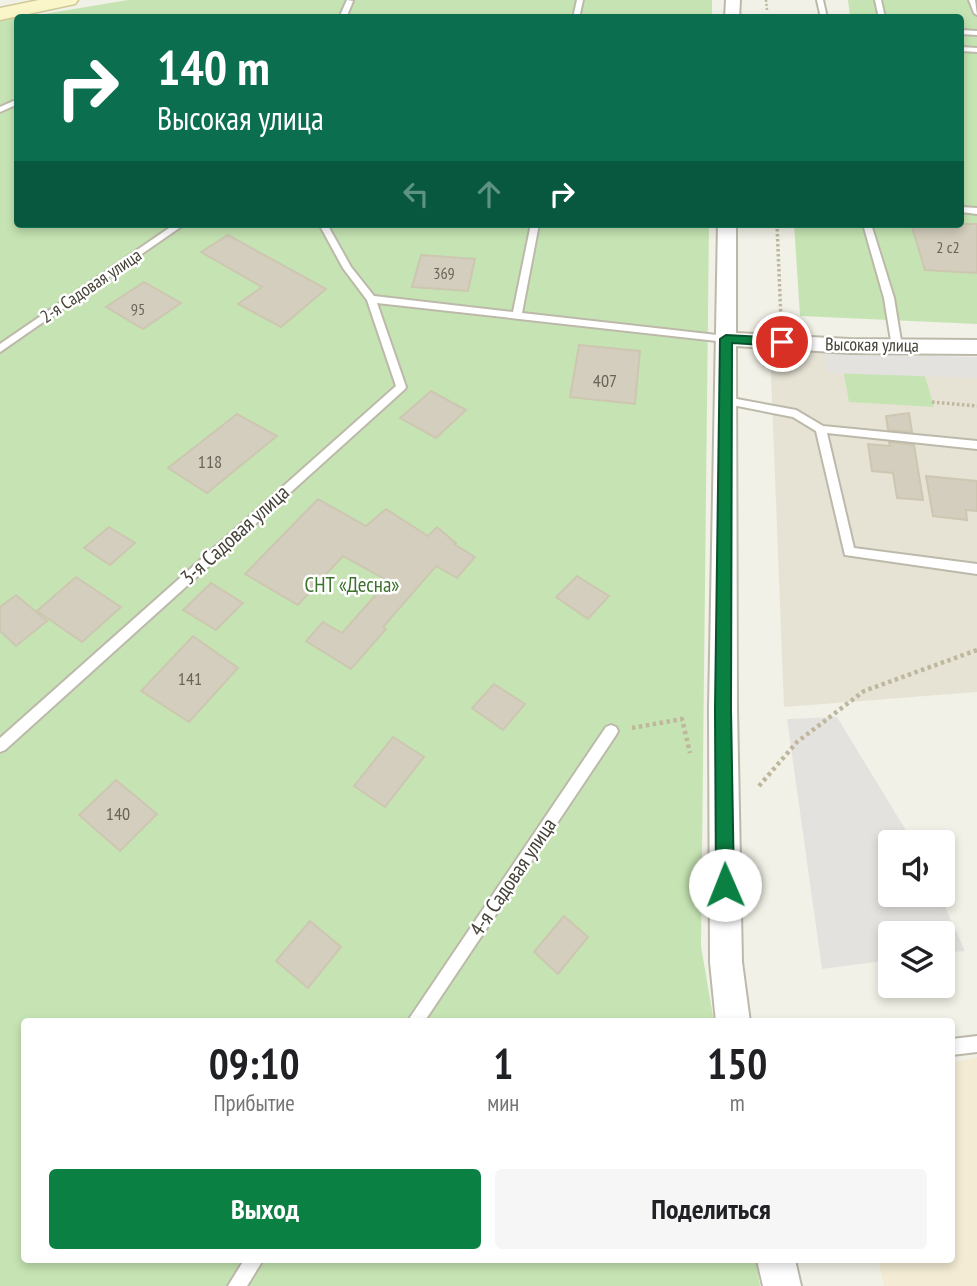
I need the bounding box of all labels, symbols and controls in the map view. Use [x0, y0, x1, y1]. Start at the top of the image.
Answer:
text: 140 m [157, 35, 270, 99]
icon: right [42, 42, 133, 133]
text: Высокая улица [157, 97, 324, 139]
icon: left [397, 175, 435, 213]
icon: ahead [470, 175, 508, 213]
icon: right [543, 175, 581, 213]
house number: 2 с2 [936, 237, 960, 257]
street label: 2-я Садовая улица [36, 243, 146, 328]
house number: 369 [433, 263, 455, 283]
house number: 95 [131, 299, 145, 319]
pin [752, 312, 812, 372]
icon: arrive [763, 323, 801, 361]
street label: Высокая улица [825, 332, 919, 357]
house number: 407 [593, 369, 617, 392]
house number: 118 [198, 450, 222, 473]
street label: 3-я Садовая улица [175, 479, 295, 590]
park label: СНТ «Десна» [305, 571, 399, 598]
house number: 141 [178, 667, 202, 690]
house number: 140 [106, 802, 130, 825]
street label: 4-я Садовая улица [463, 812, 562, 941]
map controls [878, 830, 955, 998]
button: sound [878, 830, 955, 907]
position arrow [688, 848, 762, 922]
button: layers [878, 921, 955, 998]
text: 09:10 [209, 1036, 300, 1091]
text: 1 [493, 1036, 513, 1091]
text: 150 [707, 1036, 767, 1091]
text: Прибытие [213, 1088, 295, 1117]
text: мин [487, 1088, 519, 1117]
text: m [730, 1088, 745, 1117]
button: Выход [49, 1169, 481, 1249]
button: Поделиться [495, 1169, 927, 1249]

